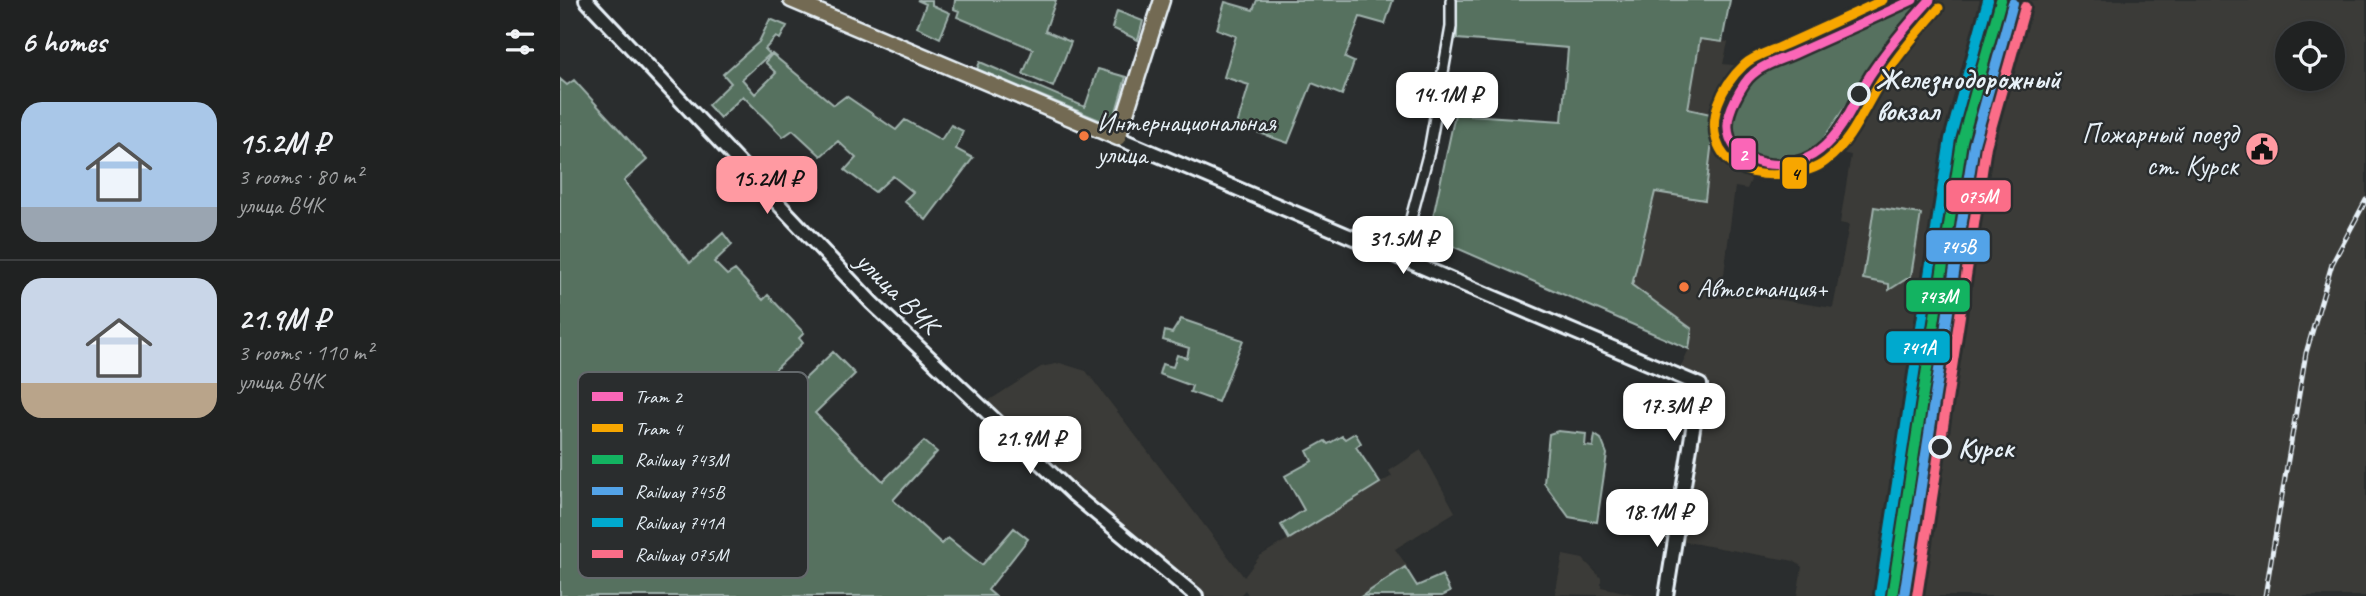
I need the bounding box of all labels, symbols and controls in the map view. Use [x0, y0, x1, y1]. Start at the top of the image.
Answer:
map controls [2275, 21, 2345, 91]
button: locate [2275, 21, 2345, 91]
text: 6 homes [21, 23, 106, 61]
icon: filters [501, 23, 539, 61]
place label: Железнодорожный вокзал [1876, 61, 2062, 128]
pin: 14.1M ₽ [1382, 72, 1512, 132]
text: 14.1M ₽ [1412, 80, 1482, 109]
marker: Железнодорожный вокзал [1848, 83, 1870, 105]
place label: Интернациональная улица [1095, 106, 1278, 171]
place label: Пожарный поезд ст. Курск [2082, 116, 2241, 183]
text: 15.2M ₽ [238, 124, 329, 162]
marker: Интернациональная улица [1077, 129, 1091, 143]
icon: home [77, 130, 161, 214]
public building icon: Пожарный поезд ст. Курск [2243, 130, 2281, 168]
line badge: 2 [1730, 137, 1757, 171]
text: 2 [1739, 143, 1750, 167]
pin: 15.2M ₽ [702, 156, 832, 216]
line badge: 4 [1781, 156, 1808, 190]
text: 3 rooms · 80 m² [238, 162, 362, 191]
text: 4 [1791, 162, 1802, 186]
text: 15.2M ₽ [732, 164, 802, 193]
line badge: 075М [1945, 179, 2012, 213]
text: 075М [1958, 185, 2000, 209]
text: улица ВЧК [238, 191, 323, 220]
pin: 31.5M ₽ [1338, 216, 1468, 276]
text: 31.5M ₽ [1368, 224, 1438, 253]
line badge: 745В [1925, 229, 1991, 263]
text: 745В [1940, 235, 1978, 259]
street label: улица ВЧК [847, 242, 950, 344]
place label: Автостанция+ [1697, 272, 1829, 305]
line badge: 743М [1905, 279, 1971, 313]
marker: Автостанция+ [1677, 280, 1691, 294]
text: 743М [1918, 285, 1960, 309]
text: 21.9M ₽ [238, 300, 329, 338]
icon: home [77, 306, 161, 390]
line badge: 741А [1885, 330, 1951, 364]
text: 741А [1900, 336, 1937, 360]
text: 3 rooms · 110 m² [238, 338, 373, 367]
text: улица ВЧК [238, 367, 323, 396]
legend [578, 372, 808, 578]
pin: 17.3M ₽ [1609, 384, 1739, 443]
text: Tram 2 [635, 385, 683, 409]
text: 17.3M ₽ [1639, 391, 1709, 420]
pin: 21.9M ₽ [965, 416, 1095, 476]
text: Tram 4 [635, 417, 684, 441]
text: 21.9M ₽ [995, 424, 1065, 453]
place label: Курск [1958, 430, 2016, 465]
marker: Курск [1929, 436, 1951, 458]
text: Railway 743М [635, 448, 730, 472]
text: Railway 745В [635, 480, 725, 504]
pin: 18.1M ₽ [1592, 490, 1722, 549]
text: 18.1M ₽ [1622, 497, 1692, 526]
text: Railway 741А [635, 511, 725, 535]
text: Railway 075М [635, 543, 730, 567]

